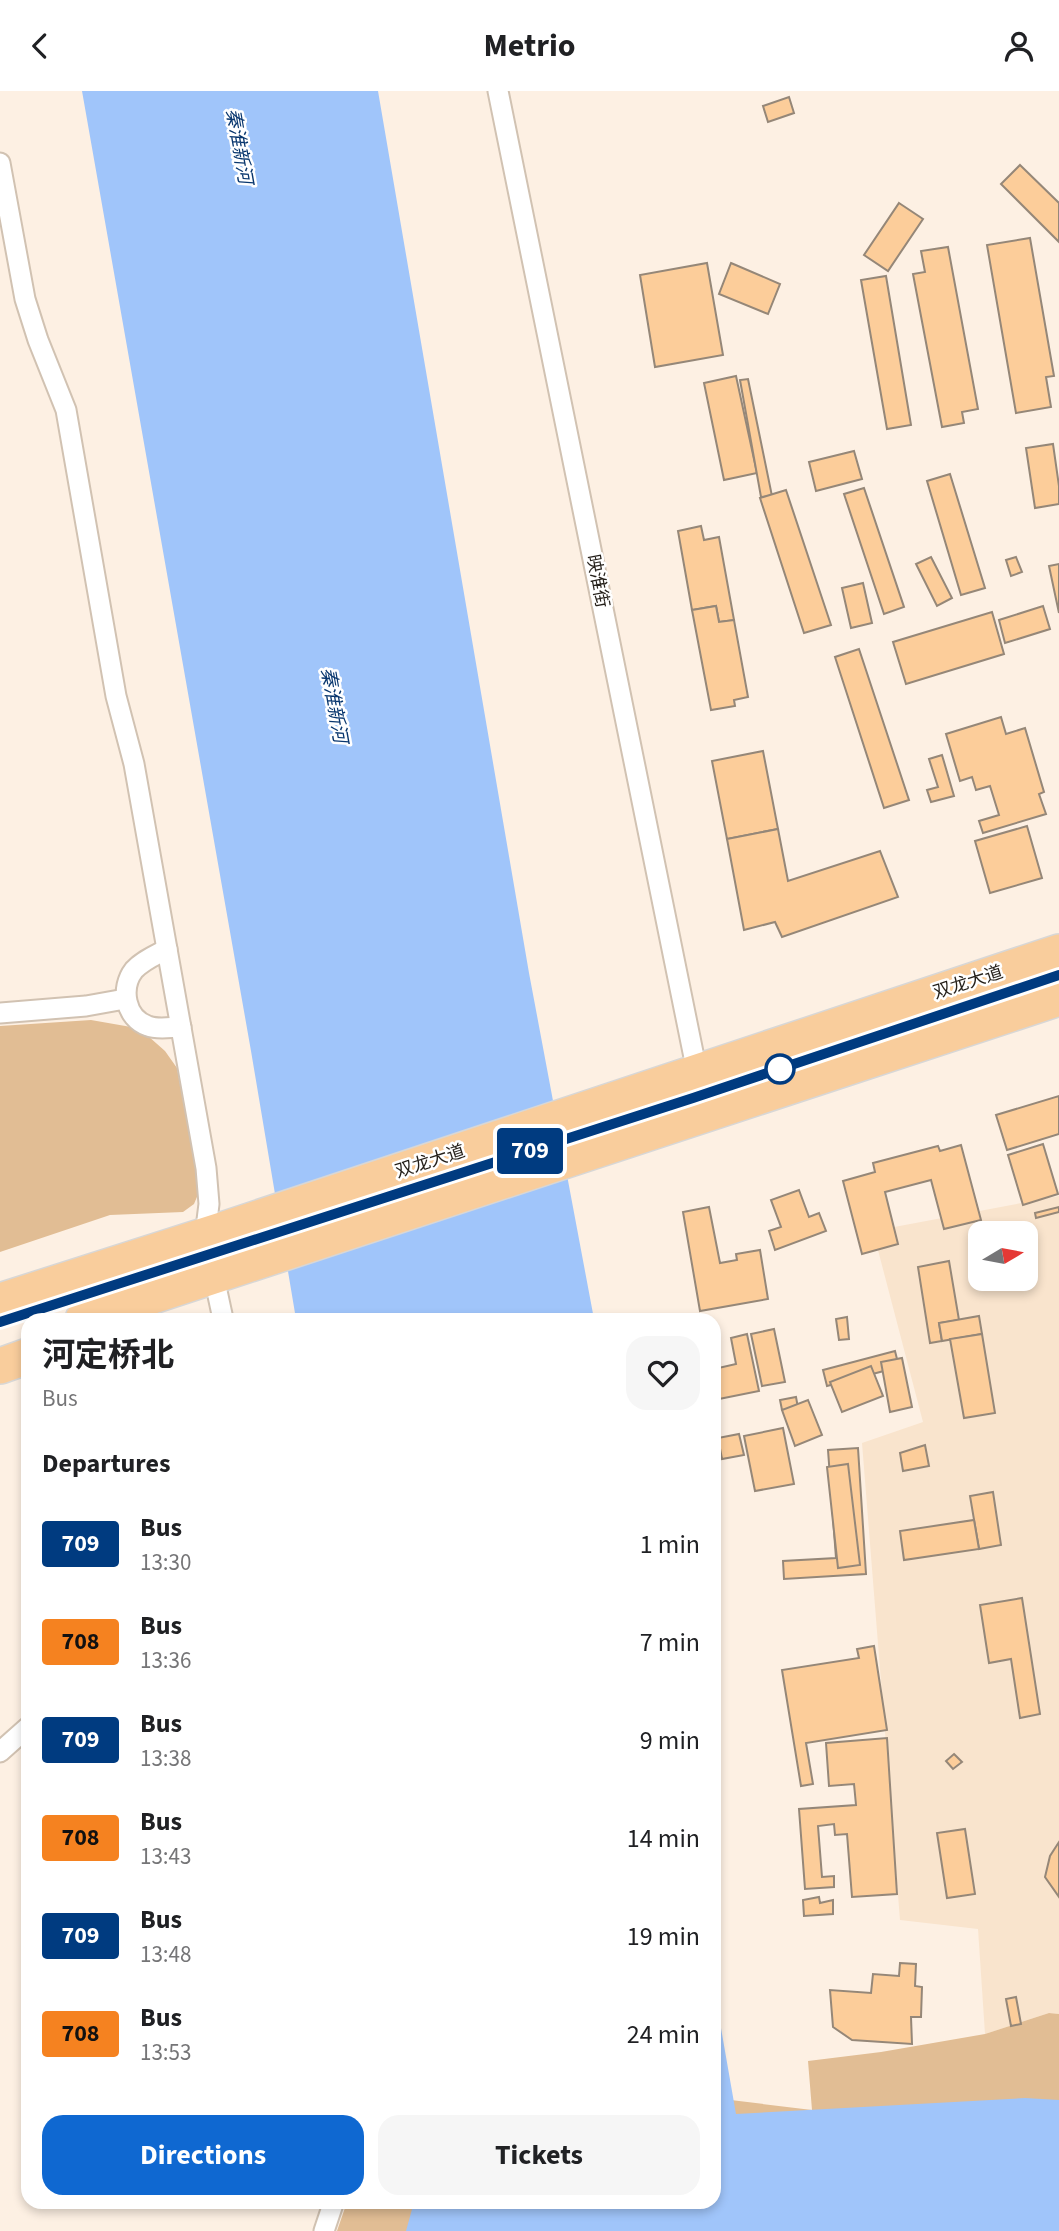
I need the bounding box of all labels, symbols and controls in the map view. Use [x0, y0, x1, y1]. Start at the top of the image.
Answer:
text: Metrio [483, 23, 576, 69]
icon: back [21, 27, 59, 65]
icon: person [1000, 27, 1038, 65]
water label: 秦淮新河 [219, 106, 259, 190]
street label: 映淮街 [580, 552, 615, 610]
water label: 秦淮新河 [314, 665, 354, 749]
street label: 双龙大道 [930, 959, 1006, 1005]
unlabelled marker [765, 1054, 795, 1084]
line badge: 709 [490, 1128, 570, 1174]
text: 709 [511, 1133, 549, 1168]
street label: 双龙大道 [392, 1138, 468, 1184]
north arrow [968, 1221, 1038, 1291]
map controls [968, 1221, 1038, 1291]
text: 河定桥北 [42, 1332, 174, 1379]
button: heart [626, 1336, 700, 1410]
text: Bus [42, 1382, 78, 1415]
text: Departures [42, 1445, 170, 1482]
text: Bus [140, 1509, 182, 1546]
text: 709 [61, 1526, 100, 1561]
text: 1 min [640, 1526, 700, 1563]
text: 13:30 [140, 1546, 191, 1579]
text: Bus [140, 1607, 182, 1644]
text: 708 [61, 1624, 100, 1659]
text: 7 min [640, 1624, 700, 1661]
text: 13:36 [140, 1644, 191, 1677]
text: Bus [140, 1705, 182, 1742]
text: 709 [61, 1722, 100, 1757]
text: 9 min [640, 1722, 700, 1759]
text: 13:38 [140, 1742, 191, 1775]
text: Bus [140, 1803, 182, 1840]
text: 708 [61, 1820, 100, 1855]
text: 14 min [627, 1820, 700, 1857]
text: 13:43 [140, 1840, 191, 1873]
text: Bus [140, 1901, 182, 1938]
text: 709 [61, 1918, 100, 1953]
text: 19 min [627, 1918, 700, 1955]
text: 13:48 [140, 1938, 191, 1971]
text: Bus [140, 1999, 182, 2036]
text: 708 [61, 2016, 100, 2051]
text: 24 min [627, 2016, 700, 2053]
text: 13:53 [140, 2036, 191, 2069]
button: Directions [42, 2115, 364, 2195]
button: Tickets [378, 2115, 700, 2195]

